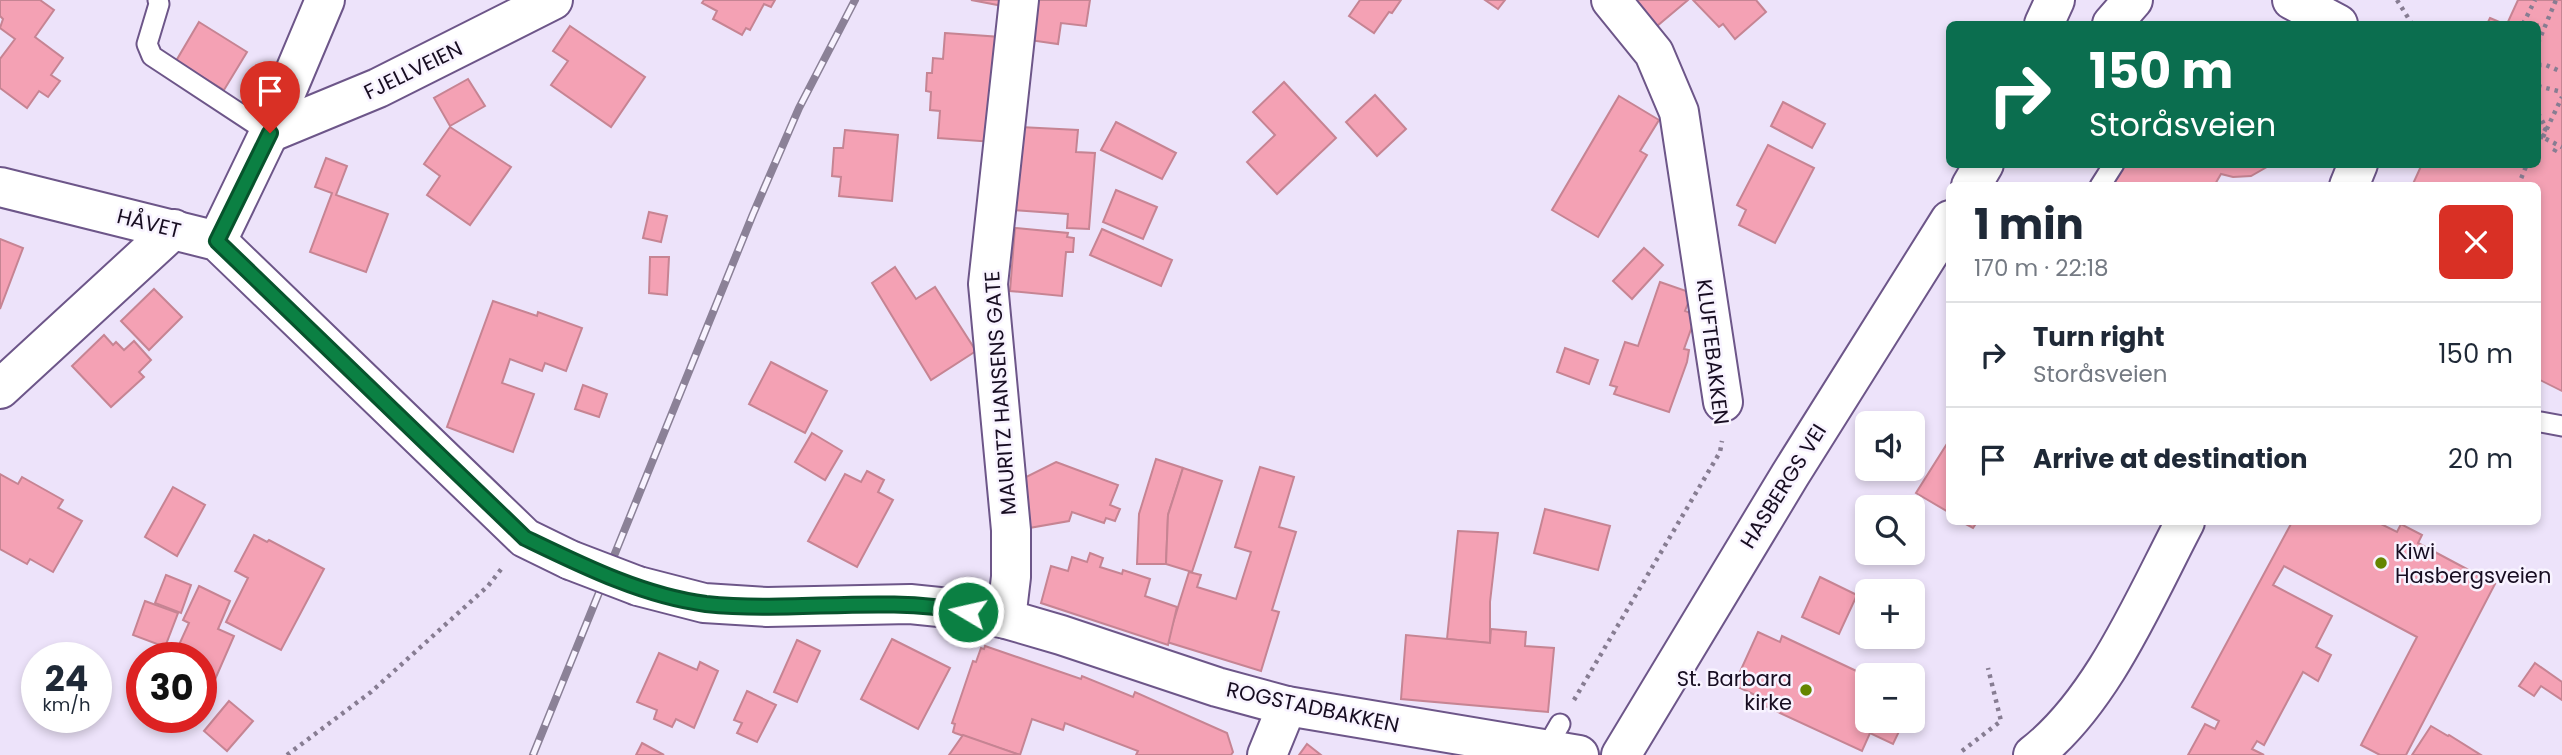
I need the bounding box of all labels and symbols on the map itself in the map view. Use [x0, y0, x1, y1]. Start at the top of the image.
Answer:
street label: FJELLVEIEN [359, 34, 467, 106]
pin [240, 61, 300, 133]
street label: HÅVET [114, 201, 184, 245]
street label: MAURITZ HANSENS GATE [977, 270, 1023, 516]
street label: KLUFTEBAKKEN [1690, 278, 1736, 426]
street label: HASBERGS VEI [1733, 418, 1833, 554]
place label: Kiwi Hasbergsveien [2395, 537, 2551, 590]
marker: Kiwi Hasbergsveien [2373, 555, 2389, 571]
position arrow [931, 575, 1005, 649]
speed limit sign: 30 [126, 642, 217, 733]
place label: St. Barbara kirke [1677, 664, 1792, 717]
street label: ROGSTADBAKKEN [1224, 675, 1402, 739]
marker: St. Barbara kirke [1798, 682, 1814, 698]

